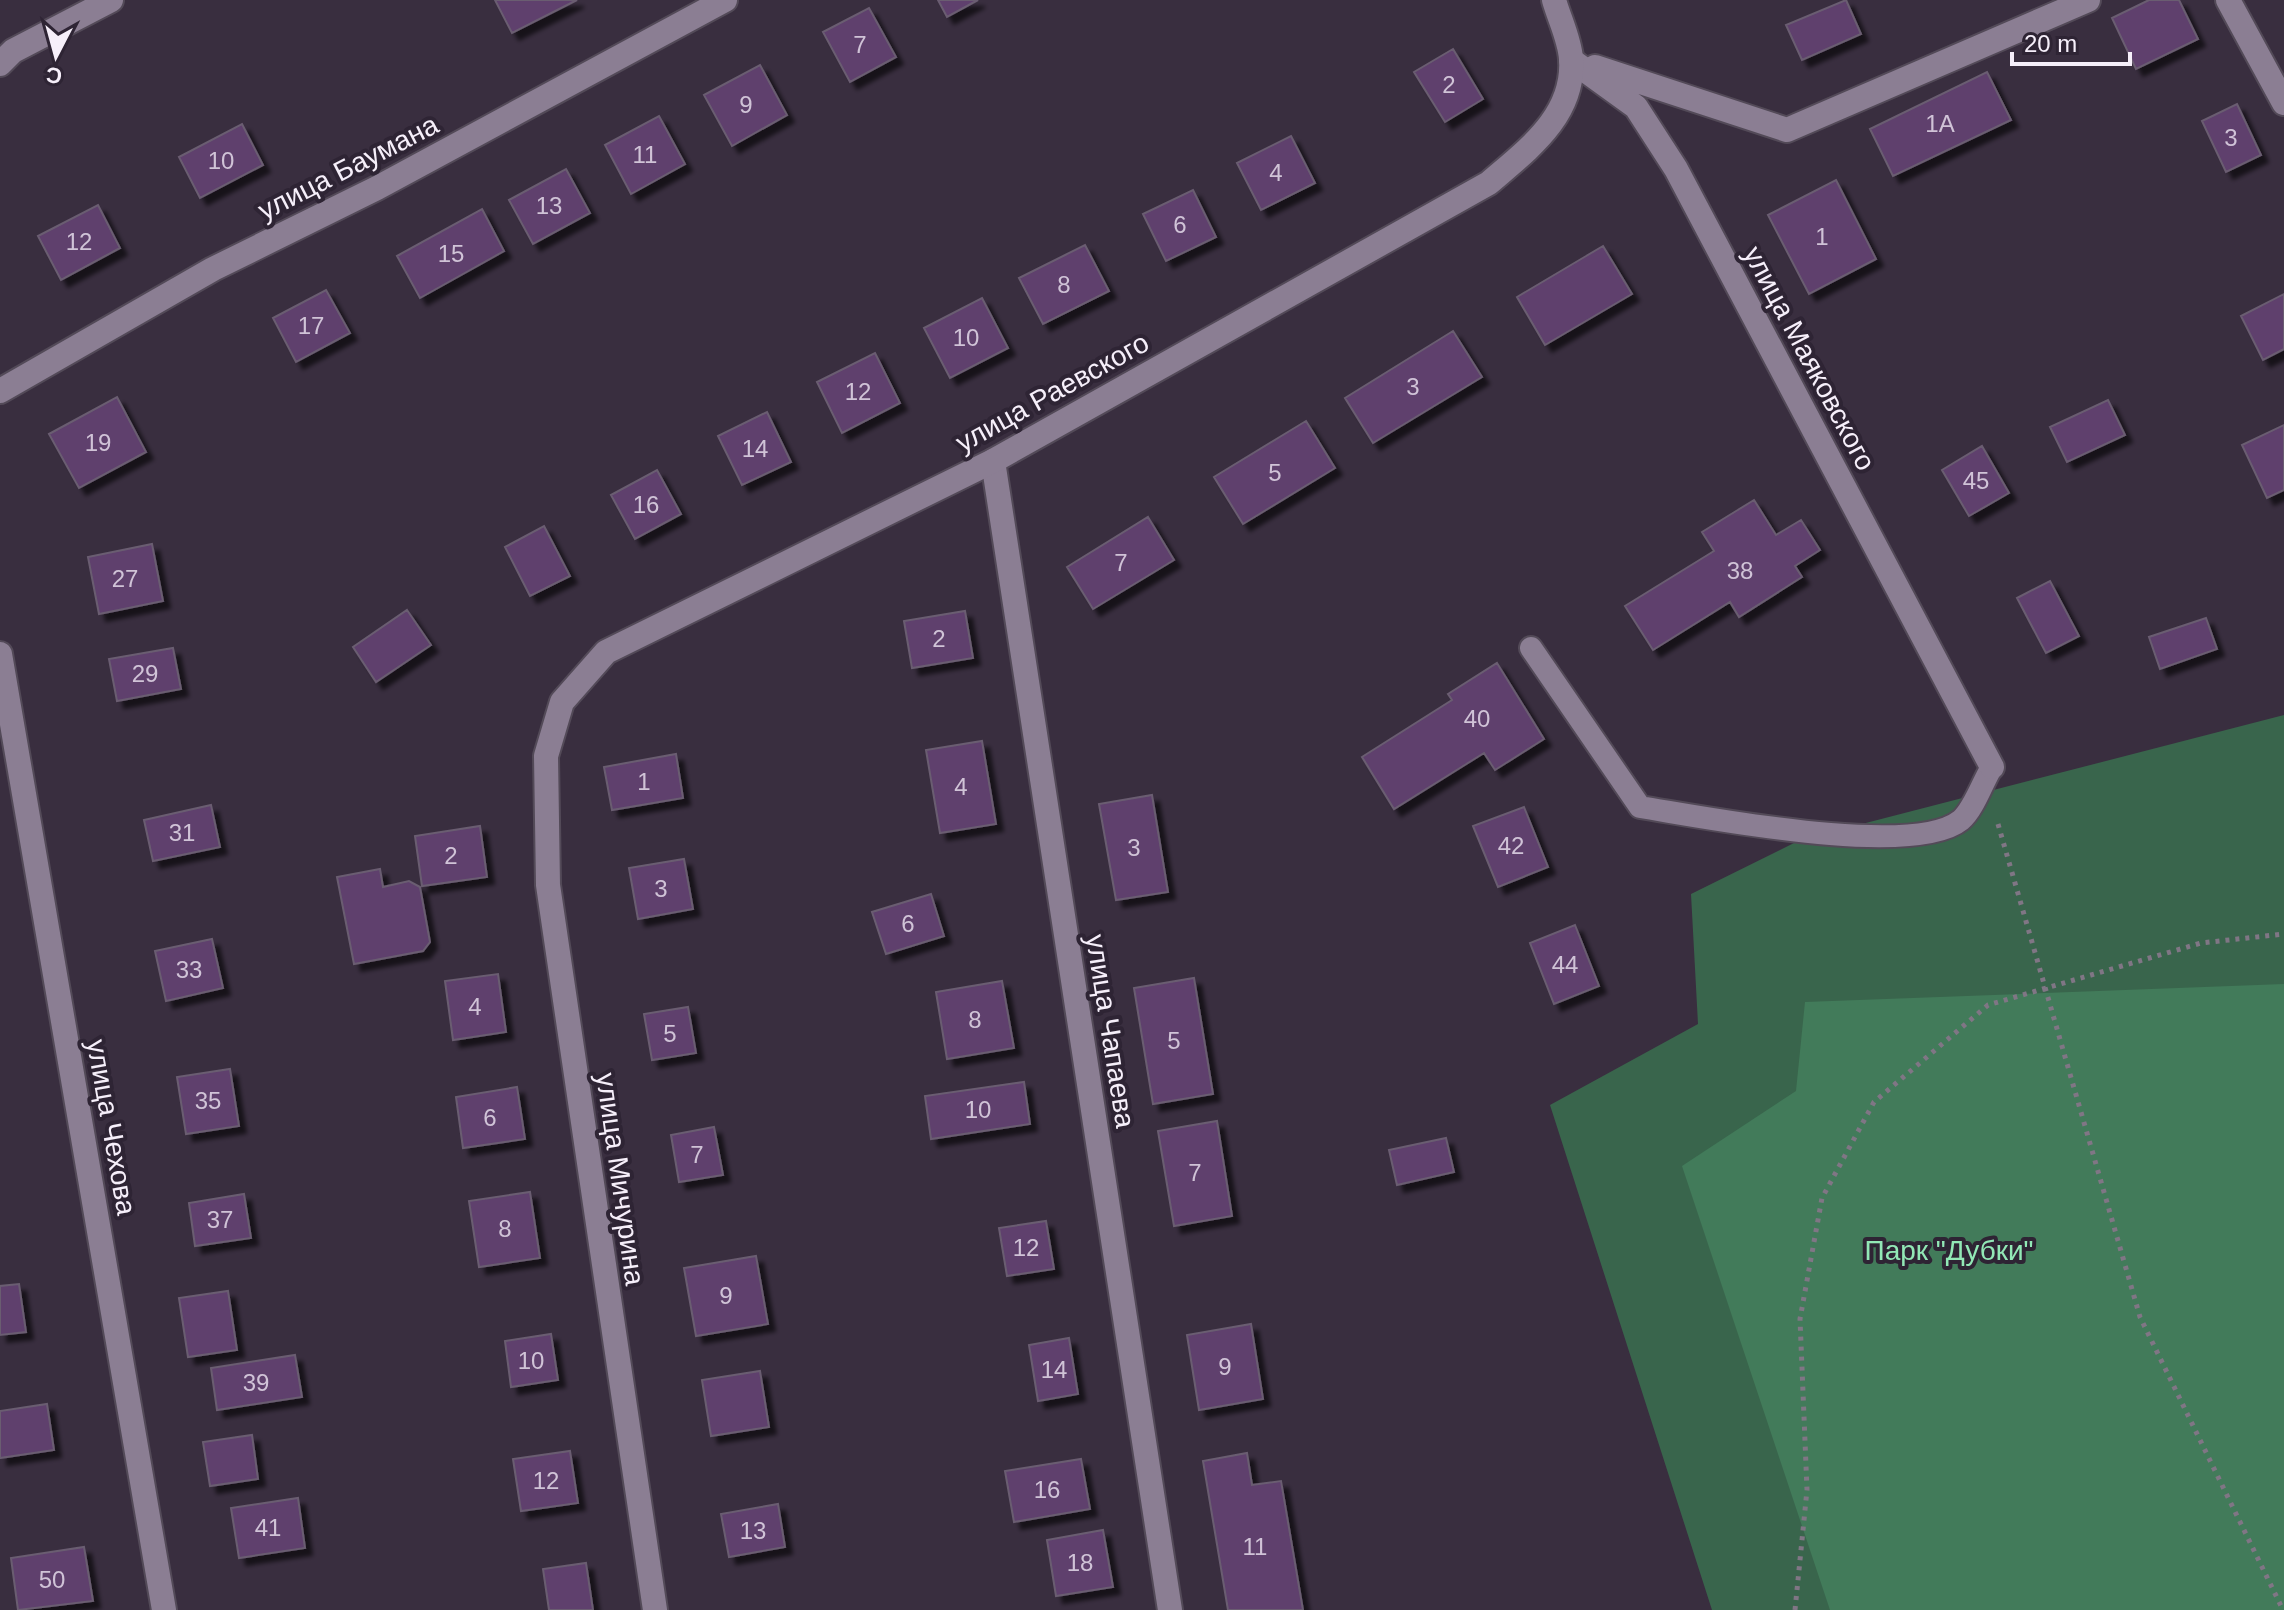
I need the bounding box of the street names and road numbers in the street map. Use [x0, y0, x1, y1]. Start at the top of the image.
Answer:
street label: улица Баумана [253, 109, 444, 226]
street label: улица Маяковского [1737, 241, 1882, 476]
street label: улица Раевского [950, 327, 1154, 458]
street label: улица Чапаева [1080, 932, 1141, 1130]
street label: улица Чехова [81, 1037, 142, 1218]
street label: улица Мичурина [590, 1071, 651, 1288]

